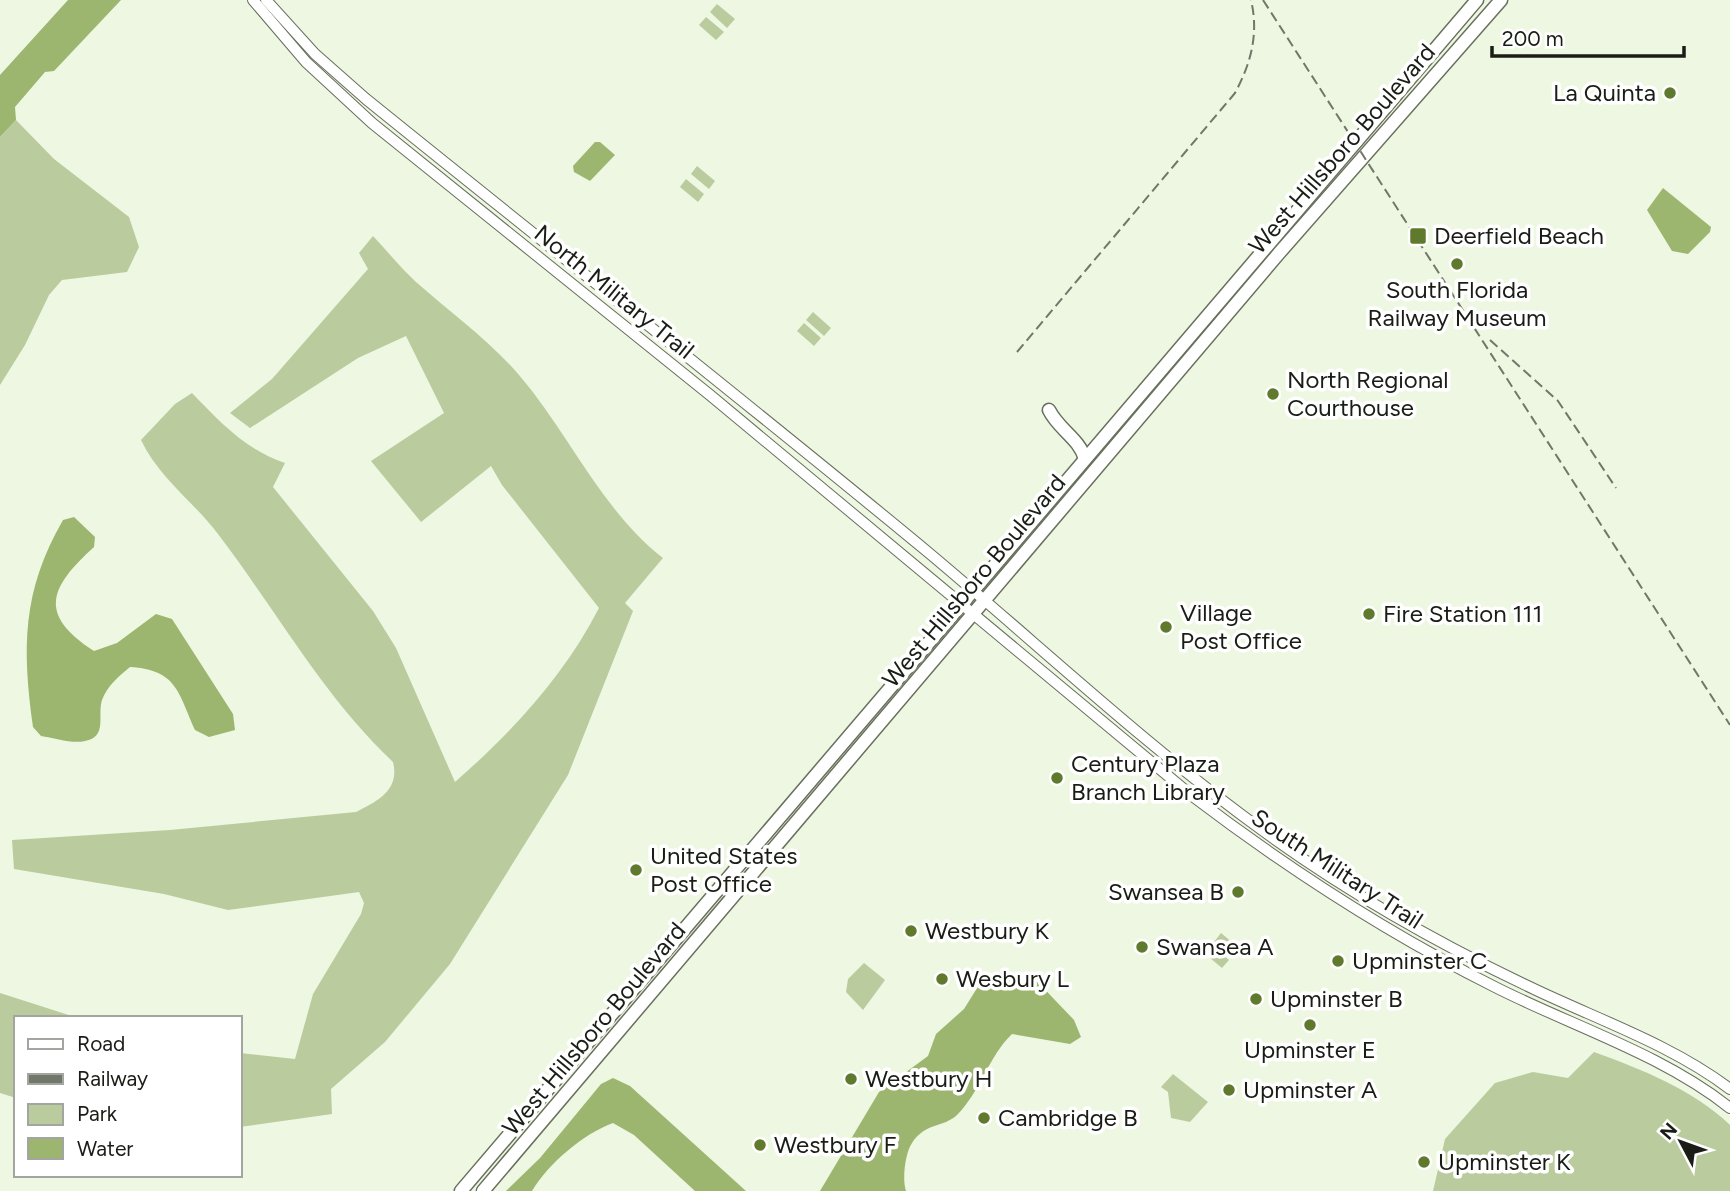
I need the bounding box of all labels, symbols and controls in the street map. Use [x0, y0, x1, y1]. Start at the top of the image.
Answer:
scale bar [1492, 14, 1684, 58]
text: 200 m [1502, 26, 1564, 51]
street label: West Hillsboro Boulevard [1242, 38, 1441, 260]
place label: La Quinta [1553, 78, 1656, 107]
marker: La Quinta [1662, 85, 1678, 101]
street label: North Military Trail [529, 218, 700, 365]
place label: Deerfield Beach [1434, 221, 1604, 250]
marker: Deerfield Beach [1408, 226, 1428, 246]
marker: South Florida Railway Museum [1449, 256, 1465, 272]
place label: South Florida Railway Museum [1367, 275, 1547, 332]
place label: North Regional Courthouse [1287, 365, 1449, 422]
marker: North Regional Courthouse [1265, 386, 1281, 402]
street label: West Hillsboro Boulevard [876, 468, 1071, 693]
place label: Village Post Office [1180, 598, 1302, 655]
place label: Fire Station 111 [1383, 599, 1542, 628]
marker: Fire Station 111 [1361, 606, 1377, 622]
marker: Village Post Office [1158, 619, 1174, 635]
place label: Century Plaza Branch Library [1071, 749, 1225, 806]
marker: Century Plaza Branch Library [1049, 770, 1065, 786]
street label: South Military Trail [1246, 802, 1428, 935]
place label: United States Post Office [650, 841, 797, 898]
marker: United States Post Office [628, 862, 644, 878]
place label: Swansea B [1108, 877, 1224, 906]
marker: Swansea B [1230, 884, 1246, 900]
street label: West Hillsboro Boulevard [496, 916, 691, 1141]
place label: Westbury K [925, 916, 1050, 945]
marker: Westbury K [903, 923, 919, 939]
place label: Swansea A [1156, 932, 1274, 961]
marker: Swansea A [1134, 939, 1150, 955]
place label: Upminster C [1352, 946, 1487, 975]
marker: Upminster C [1330, 953, 1346, 969]
place label: Wesbury L [956, 964, 1069, 993]
marker: Wesbury L [934, 971, 950, 987]
place label: Upminster B [1270, 984, 1403, 1013]
marker: Upminster B [1248, 991, 1264, 1007]
legend [14, 1016, 242, 1177]
marker: Upminster E [1302, 1017, 1318, 1033]
text: Road [77, 1031, 125, 1056]
place label: Upminster E [1244, 1035, 1376, 1064]
place label: Westbury H [865, 1064, 993, 1093]
text: Railway [77, 1066, 148, 1091]
marker: Westbury H [843, 1071, 859, 1087]
place label: Upminster A [1243, 1075, 1378, 1104]
marker: Upminster A [1221, 1082, 1237, 1098]
text: Park [77, 1101, 118, 1126]
place label: Cambridge B [998, 1103, 1138, 1132]
north arrow [1646, 1107, 1716, 1177]
marker: Cambridge B [976, 1110, 992, 1126]
text: N [1655, 1118, 1682, 1144]
place label: Westbury F [774, 1130, 897, 1159]
text: Water [77, 1136, 133, 1161]
marker: Westbury F [752, 1137, 768, 1153]
place label: Upminster K [1438, 1147, 1571, 1176]
marker: Upminster K [1416, 1154, 1432, 1170]

